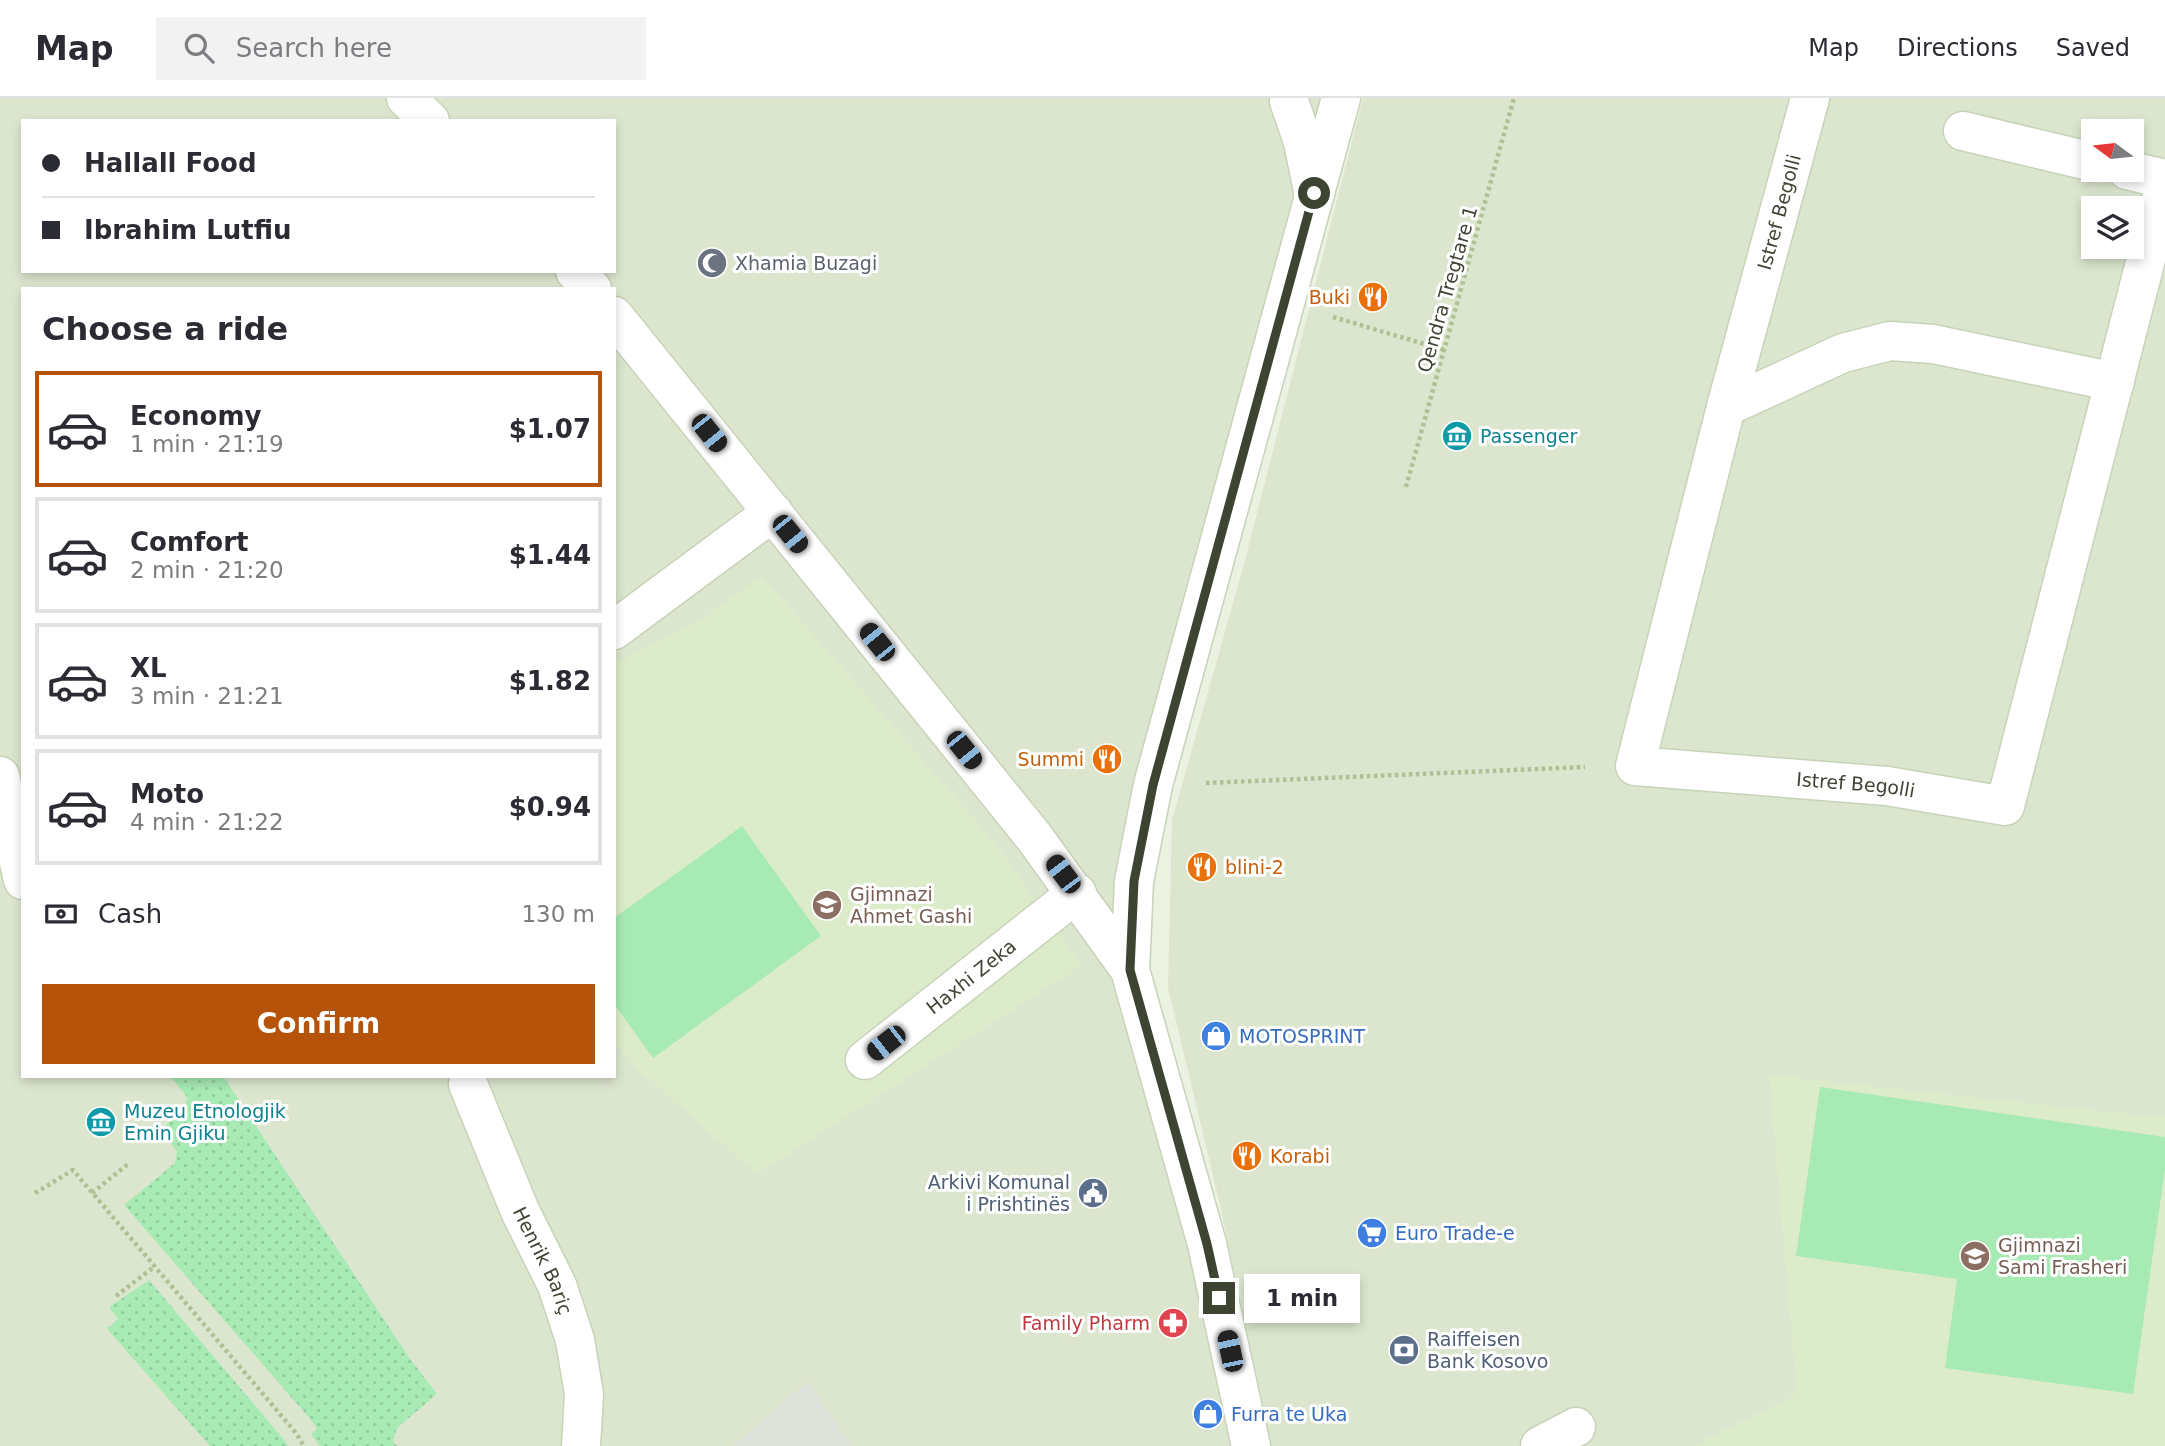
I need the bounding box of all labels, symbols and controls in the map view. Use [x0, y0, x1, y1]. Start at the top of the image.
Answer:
search box [156, 17, 646, 80]
text: Map [35, 29, 114, 68]
icon: search [180, 29, 218, 67]
text: Search here [236, 33, 392, 63]
text: Map [1808, 34, 1859, 62]
text: Directions [1897, 34, 2018, 62]
text: Saved [2056, 34, 2130, 62]
north arrow [2081, 119, 2144, 182]
map controls [2081, 119, 2144, 259]
text: Hallall Food [84, 148, 257, 178]
street label: Istref Begolli [1753, 152, 1805, 272]
route start [1298, 177, 1330, 209]
button: layers [2081, 196, 2144, 259]
street label: Qendra Tregtare 1 [1413, 203, 1481, 375]
text: Ibrahim Lutfiu [84, 215, 292, 245]
mosque icon: Xhamia Buzagi [695, 246, 729, 280]
place label: Xhamia Buzagi [735, 252, 877, 274]
restaurant icon: Buki [1356, 280, 1390, 314]
place label: Buki [1309, 286, 1350, 308]
text: Choose a ride [42, 310, 288, 348]
icon: car [46, 398, 109, 461]
text: Economy [130, 401, 261, 431]
car [688, 410, 731, 456]
text: $1.07 [509, 414, 591, 444]
museum icon: Passenger [1440, 419, 1474, 453]
place label: Passenger [1480, 425, 1578, 447]
text: 1 min · 21:19 [130, 431, 284, 457]
car [769, 511, 812, 557]
icon: car [46, 524, 109, 587]
text: Comfort [130, 527, 248, 557]
text: $1.44 [509, 540, 591, 570]
text: 2 min · 21:20 [130, 557, 284, 583]
car [856, 619, 899, 665]
icon: car [46, 650, 109, 713]
text: XL [130, 653, 167, 683]
text: $1.82 [509, 666, 591, 696]
text: 3 min · 21:21 [130, 683, 284, 709]
car [943, 727, 986, 773]
restaurant icon: Summi [1090, 742, 1124, 776]
place label: Summi [1018, 748, 1084, 770]
street label: Istref Begolli [1795, 768, 1917, 802]
icon: car [46, 776, 109, 839]
text: Moto [130, 779, 204, 809]
text: $0.94 [509, 792, 591, 822]
text: 4 min · 21:22 [130, 809, 284, 835]
restaurant icon: blini-2 [1185, 850, 1219, 884]
car [1042, 851, 1085, 897]
place label: blini-2 [1225, 856, 1284, 878]
place label: Gjimnazi Ahmet Gashi [850, 883, 972, 927]
school or university icon: Gjimnazi Ahmet Gashi [810, 888, 844, 922]
icon: cash [42, 895, 80, 933]
text: Cash [98, 899, 162, 929]
text: 130 m [521, 901, 595, 927]
street label: Haxhi Zeka [922, 935, 1020, 1018]
button: Confirm [42, 984, 595, 1064]
shop icon: MOTOSPRINT [1199, 1019, 1233, 1053]
car [863, 1022, 910, 1064]
place label: MOTOSPRINT [1239, 1025, 1365, 1047]
place label: Muzeu Etnologjik Emin Gjiku [124, 1100, 286, 1144]
museum icon: Muzeu Etnologjik Emin Gjiku [84, 1105, 118, 1139]
restaurant icon: Korabi [1230, 1139, 1264, 1173]
place label: Korabi [1270, 1145, 1330, 1167]
place label: Arkivi Komunal i Prishtinës [928, 1171, 1070, 1215]
public building icon: Arkivi Komunal i Prishtinës [1076, 1176, 1110, 1210]
street label: Henrik Bariç [509, 1203, 577, 1317]
supermarket icon: Euro Trade-e [1355, 1216, 1389, 1250]
place label: Euro Trade-e [1395, 1222, 1515, 1244]
place label: Gjimnazi Sami Frasheri [1998, 1234, 2127, 1278]
school or university icon: Gjimnazi Sami Frasheri [1958, 1239, 1992, 1273]
callout: 1 min [1244, 1274, 1359, 1322]
route end [1203, 1282, 1235, 1314]
text: 1 min [1266, 1285, 1338, 1311]
pharmacy icon: Family Pharm [1156, 1306, 1190, 1340]
place label: Family Pharm [1022, 1312, 1150, 1334]
car [1216, 1328, 1245, 1374]
place label: Raiffeisen Bank Kosovo [1427, 1328, 1548, 1372]
bank icon: Raiffeisen Bank Kosovo [1387, 1333, 1421, 1367]
shop icon: Furra te Uka [1191, 1397, 1225, 1431]
place label: Furra te Uka [1231, 1403, 1347, 1425]

